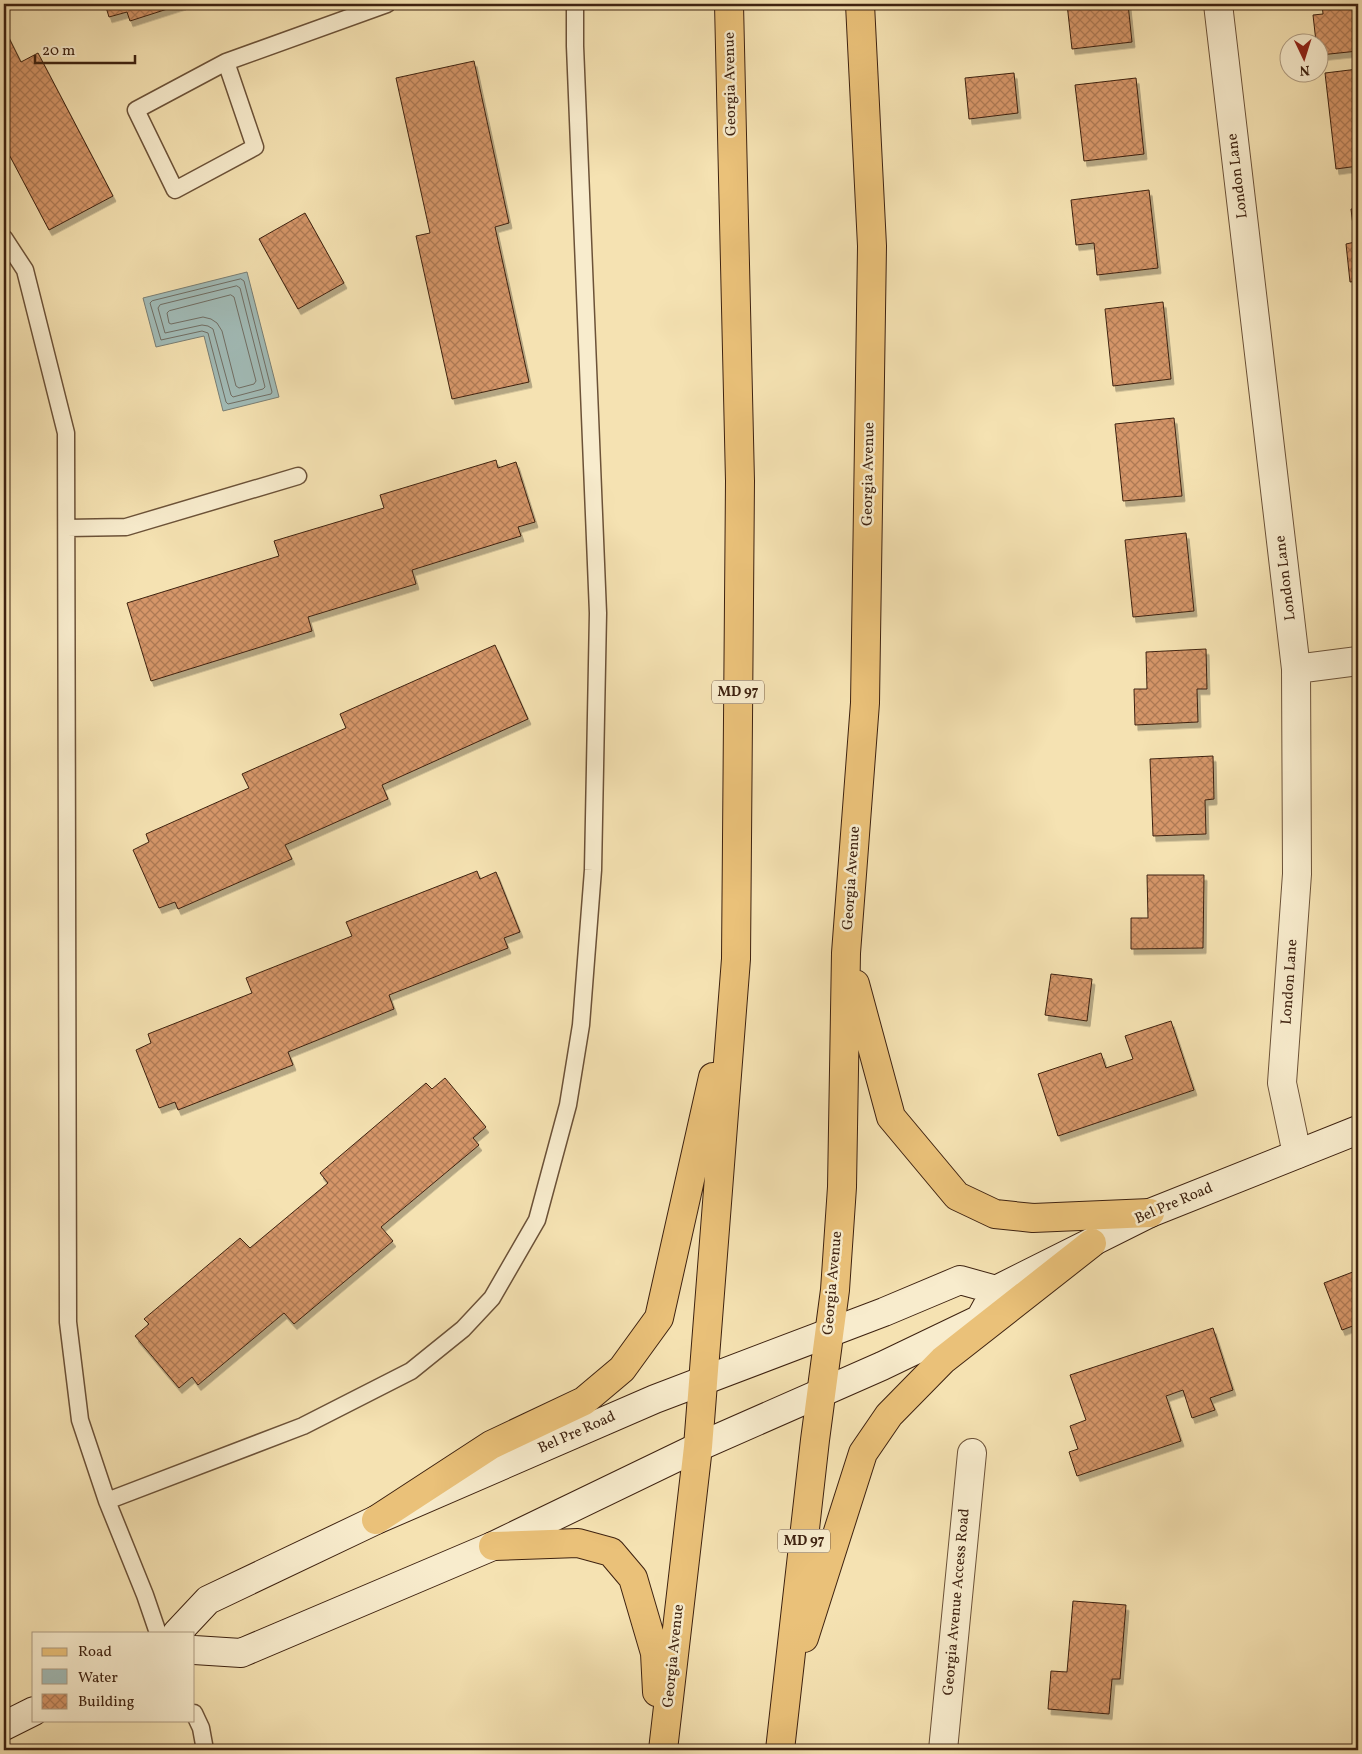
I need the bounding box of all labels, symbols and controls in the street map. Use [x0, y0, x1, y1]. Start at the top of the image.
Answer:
scale bar [35, 32, 135, 64]
street label: Georgia Avenue [720, 32, 742, 136]
north arrow [1280, 32, 1330, 82]
text: 20 m [42, 41, 75, 62]
text: N [1299, 60, 1311, 79]
street label: London Lane [1222, 132, 1254, 220]
street label: Georgia Avenue [858, 422, 880, 526]
street label: London Lane [1270, 534, 1302, 622]
road number: MD 97 [712, 680, 764, 704]
street label: Georgia Avenue [838, 825, 866, 931]
street label: London Lane [1277, 939, 1303, 1025]
street label: Bel Pre Road [1132, 1178, 1216, 1230]
street label: Georgia Avenue [818, 1230, 848, 1336]
street label: Bel Pre Road [535, 1407, 619, 1459]
street label: Georgia Avenue Access Road [938, 1508, 976, 1696]
road number: MD 97 [778, 1530, 830, 1552]
street label: Georgia Avenue [658, 1603, 690, 1709]
legend [32, 1632, 195, 1722]
text: Road [78, 1642, 112, 1663]
text: Water [78, 1668, 118, 1689]
text: Building [78, 1692, 135, 1713]

